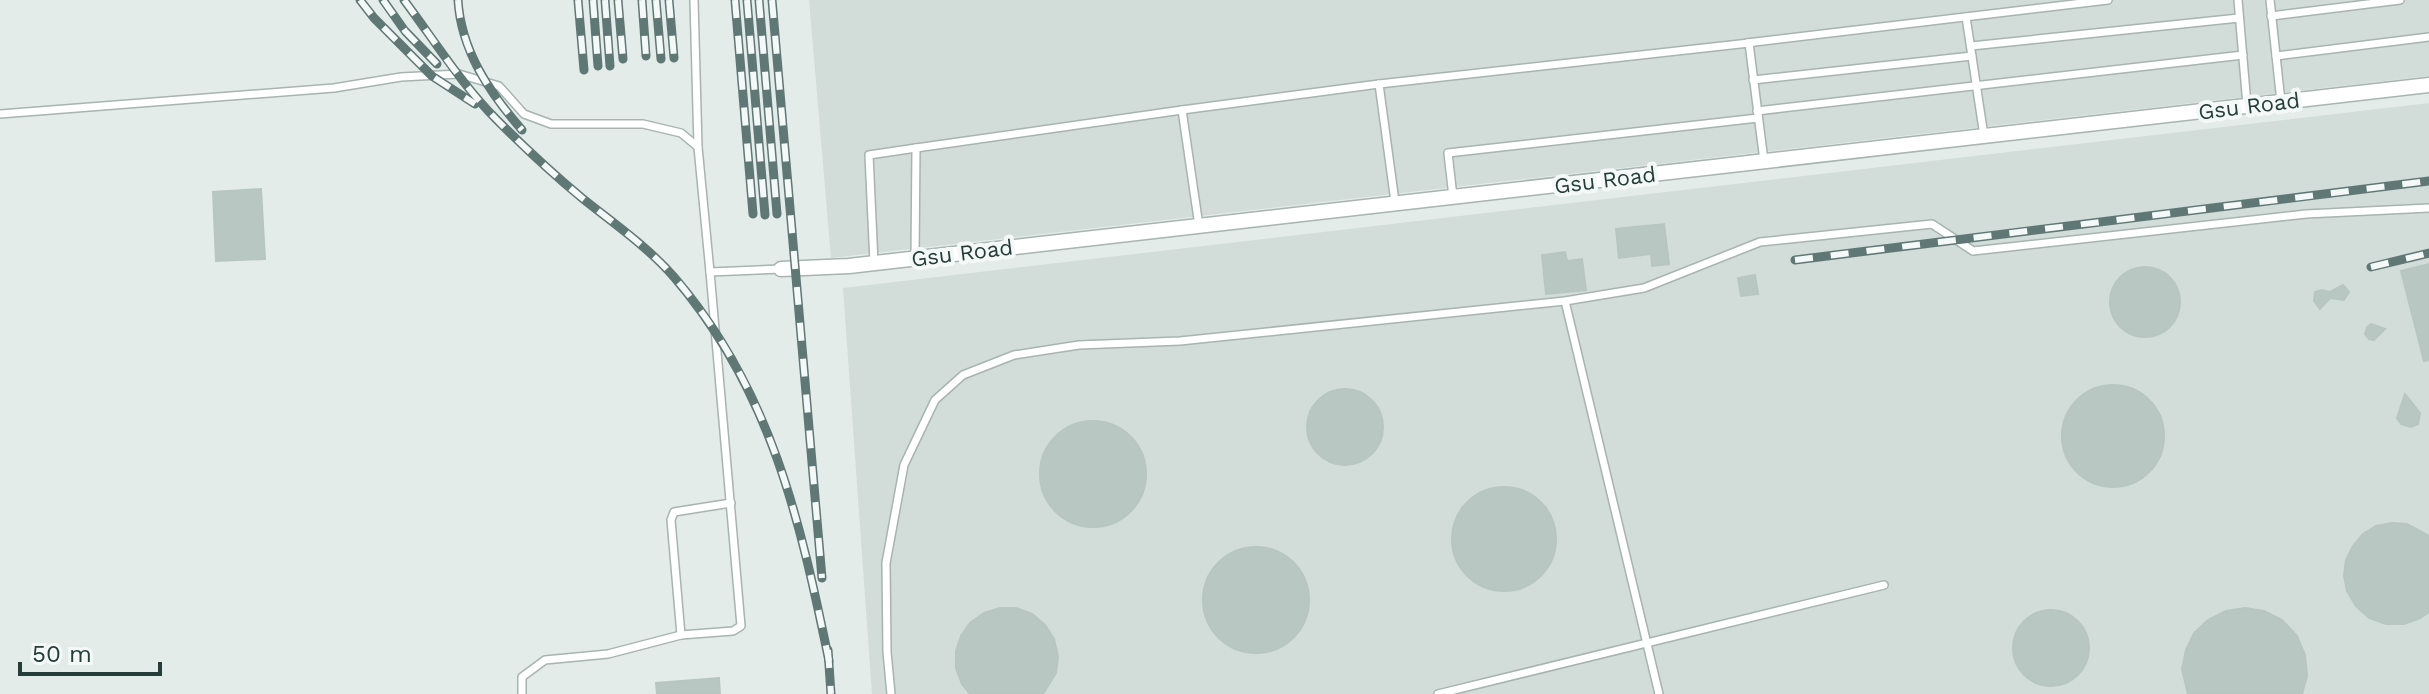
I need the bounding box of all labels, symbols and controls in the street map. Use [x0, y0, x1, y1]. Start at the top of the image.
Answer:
street label: Gsu Road [2197, 87, 2301, 125]
street label: Gsu Road [1553, 161, 1657, 199]
street label: Gsu Road [910, 234, 1014, 272]
scale bar [20, 626, 160, 676]
text: 50 m [32, 640, 92, 668]

